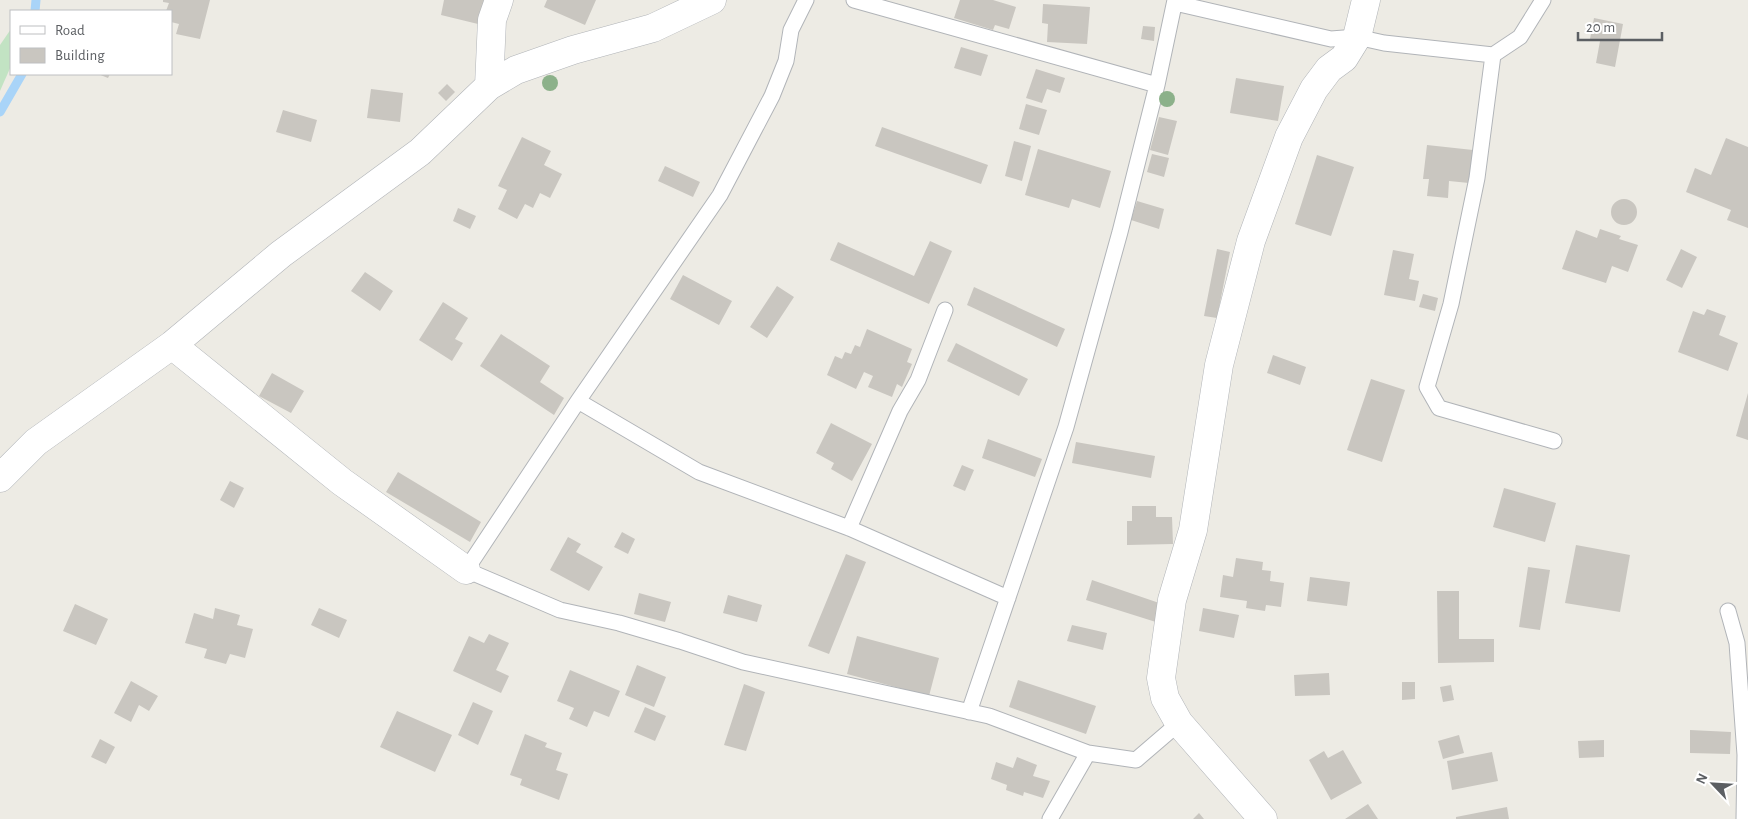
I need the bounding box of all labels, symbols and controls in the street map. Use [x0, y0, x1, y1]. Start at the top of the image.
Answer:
legend [10, 10, 172, 75]
scale bar [1578, 10, 1662, 42]
text: 20 m [1586, 20, 1615, 35]
text: Road [55, 23, 85, 38]
text: Building [55, 48, 105, 63]
north arrow [1688, 759, 1738, 809]
text: N [1694, 772, 1711, 786]

